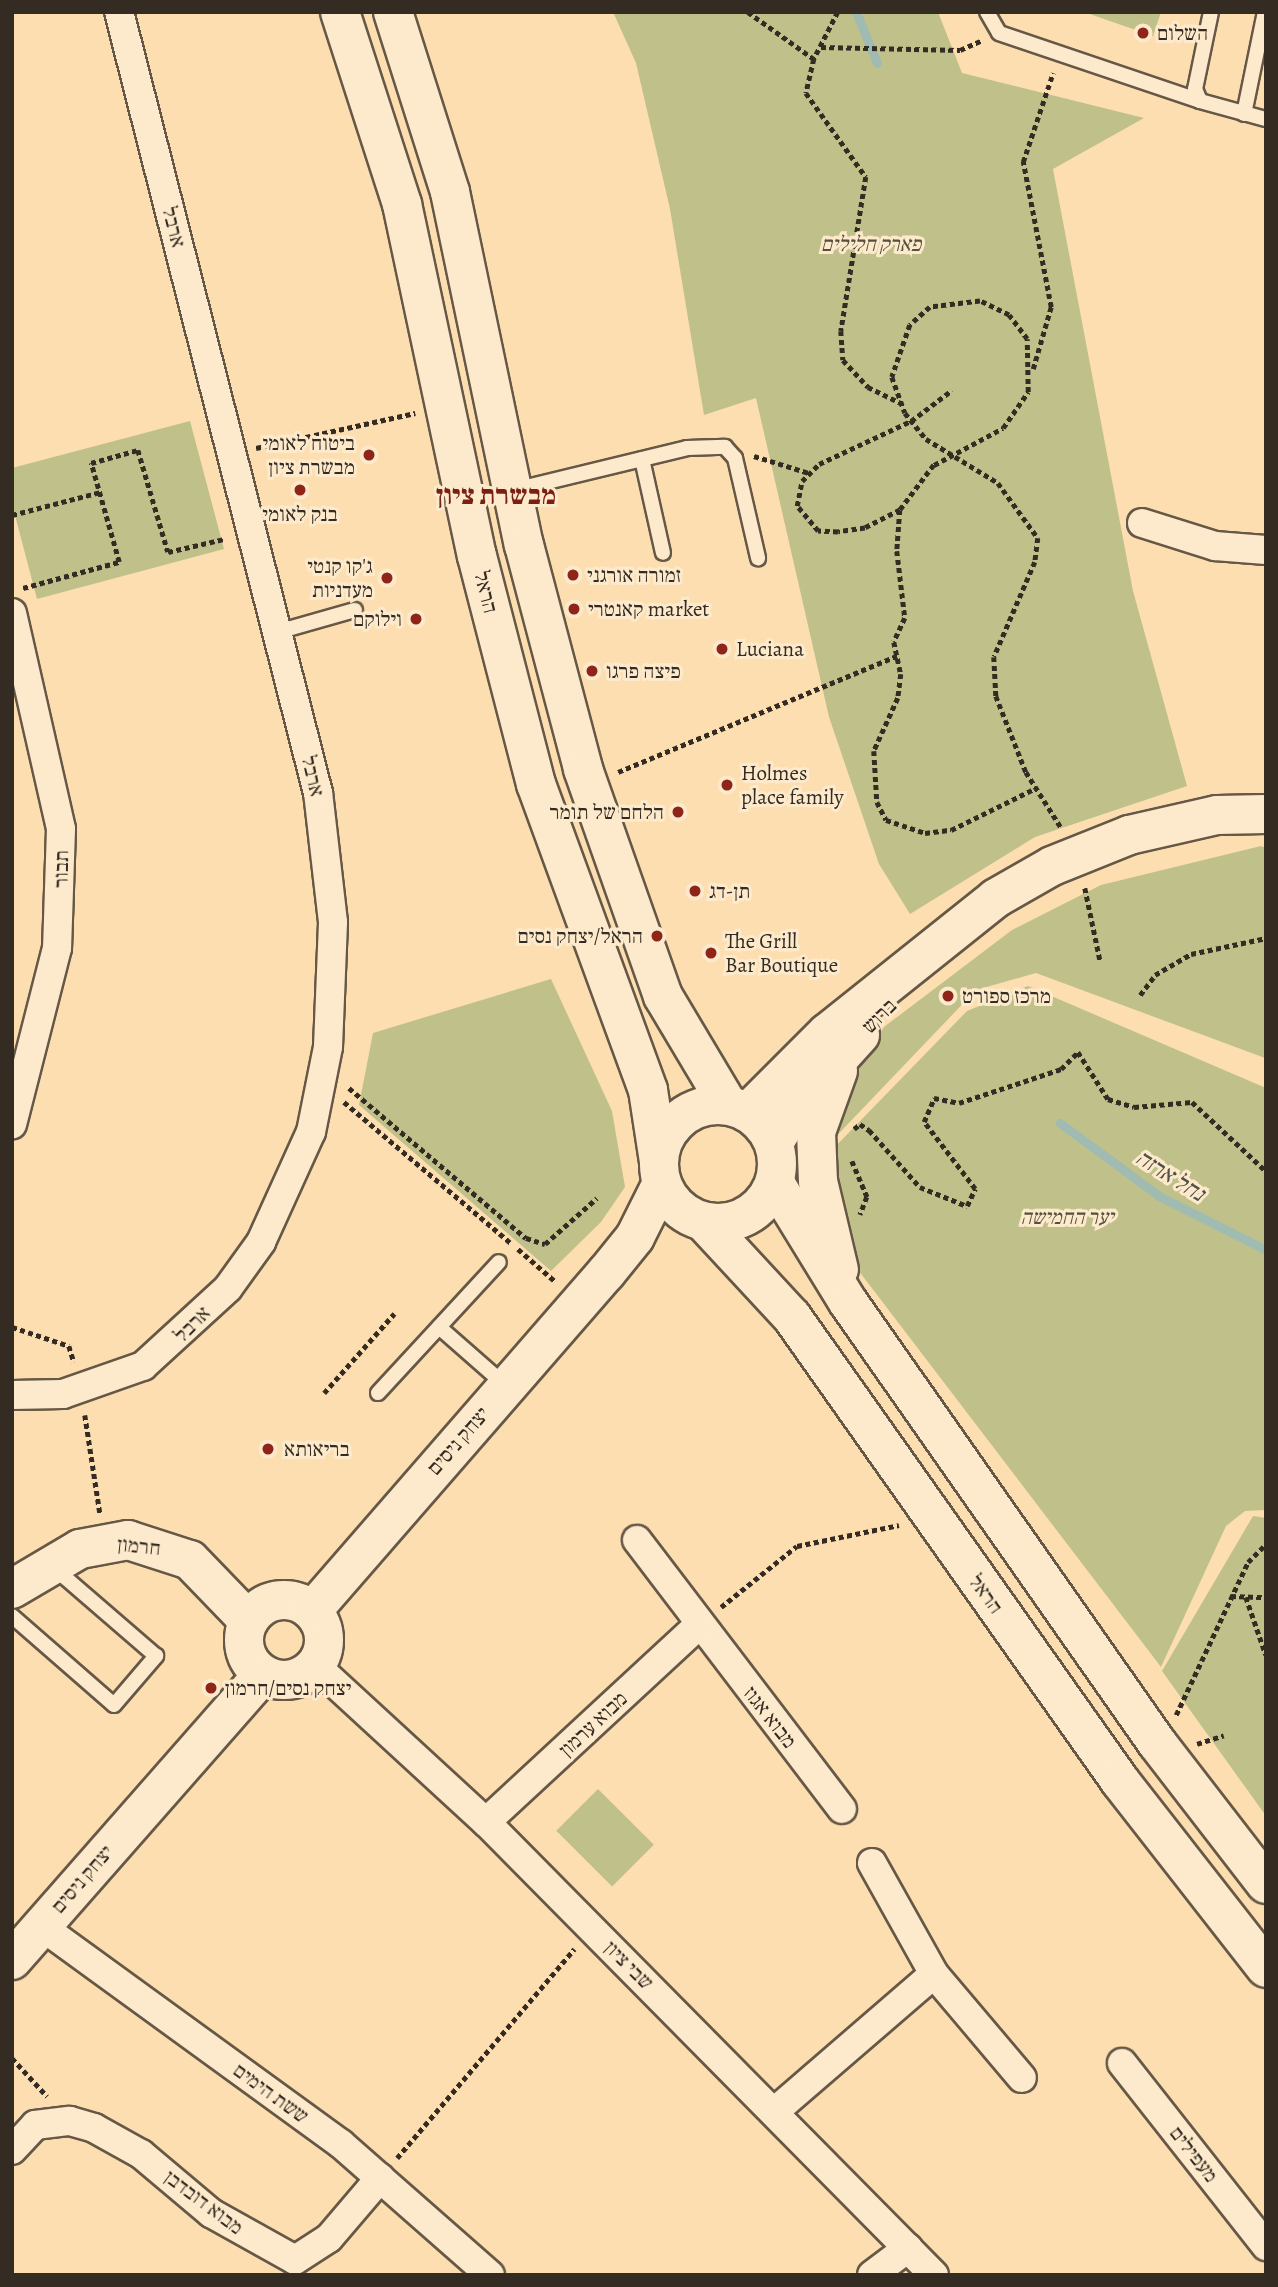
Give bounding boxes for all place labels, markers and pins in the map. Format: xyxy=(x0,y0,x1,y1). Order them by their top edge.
place label: השלום xyxy=(1157,20,1208,46)
marker: השלום xyxy=(1135,25,1151,41)
place label: ביטוח לאומי מבשרת ציון xyxy=(262,430,355,480)
marker: ביטוח לאומי מבשרת ציון xyxy=(361,447,377,463)
marker: בנק לאומי xyxy=(292,482,308,498)
place label: בנק לאומי xyxy=(262,501,338,527)
place label: ג'קו קנטי מעדניות xyxy=(307,553,373,603)
place label: זמורה אורגני xyxy=(587,562,681,588)
marker: זמורה אורגני xyxy=(565,567,581,583)
marker: ג'קו קנטי מעדניות xyxy=(379,570,395,586)
place label: קאנטרי market xyxy=(588,596,709,622)
marker: קאנטרי market xyxy=(566,601,582,617)
place label: וילוקם xyxy=(353,606,402,632)
marker: וילוקם xyxy=(408,611,424,627)
place label: Luciana xyxy=(736,636,804,662)
marker: Luciana xyxy=(714,641,730,657)
place label: פיצה פרגו xyxy=(606,658,681,684)
marker: פיצה פרגו xyxy=(584,663,600,679)
place label: Holmes place family xyxy=(741,760,844,810)
marker: Holmes place family xyxy=(719,777,735,793)
place label: הלחם של תומר xyxy=(550,799,664,825)
marker: הלחם של תומר xyxy=(670,804,686,820)
place label: תן-דג xyxy=(709,878,750,904)
marker: תן-דג xyxy=(687,883,703,899)
place label: הראל/יצחק נסים xyxy=(517,923,643,949)
marker: הראל/יצחק נסים xyxy=(649,928,665,944)
place label: The Grill Bar Boutique xyxy=(725,928,838,978)
marker: The Grill Bar Boutique xyxy=(703,945,719,961)
place label: מרכז ספורט xyxy=(962,983,1051,1009)
marker: מרכז ספורט xyxy=(940,988,956,1004)
place label: בריאותא xyxy=(284,1436,350,1462)
marker: בריאותא xyxy=(258,1439,278,1459)
place label: יצחק נסים/חרמון xyxy=(225,1675,351,1701)
marker: יצחק נסים/חרמון xyxy=(203,1680,219,1696)

